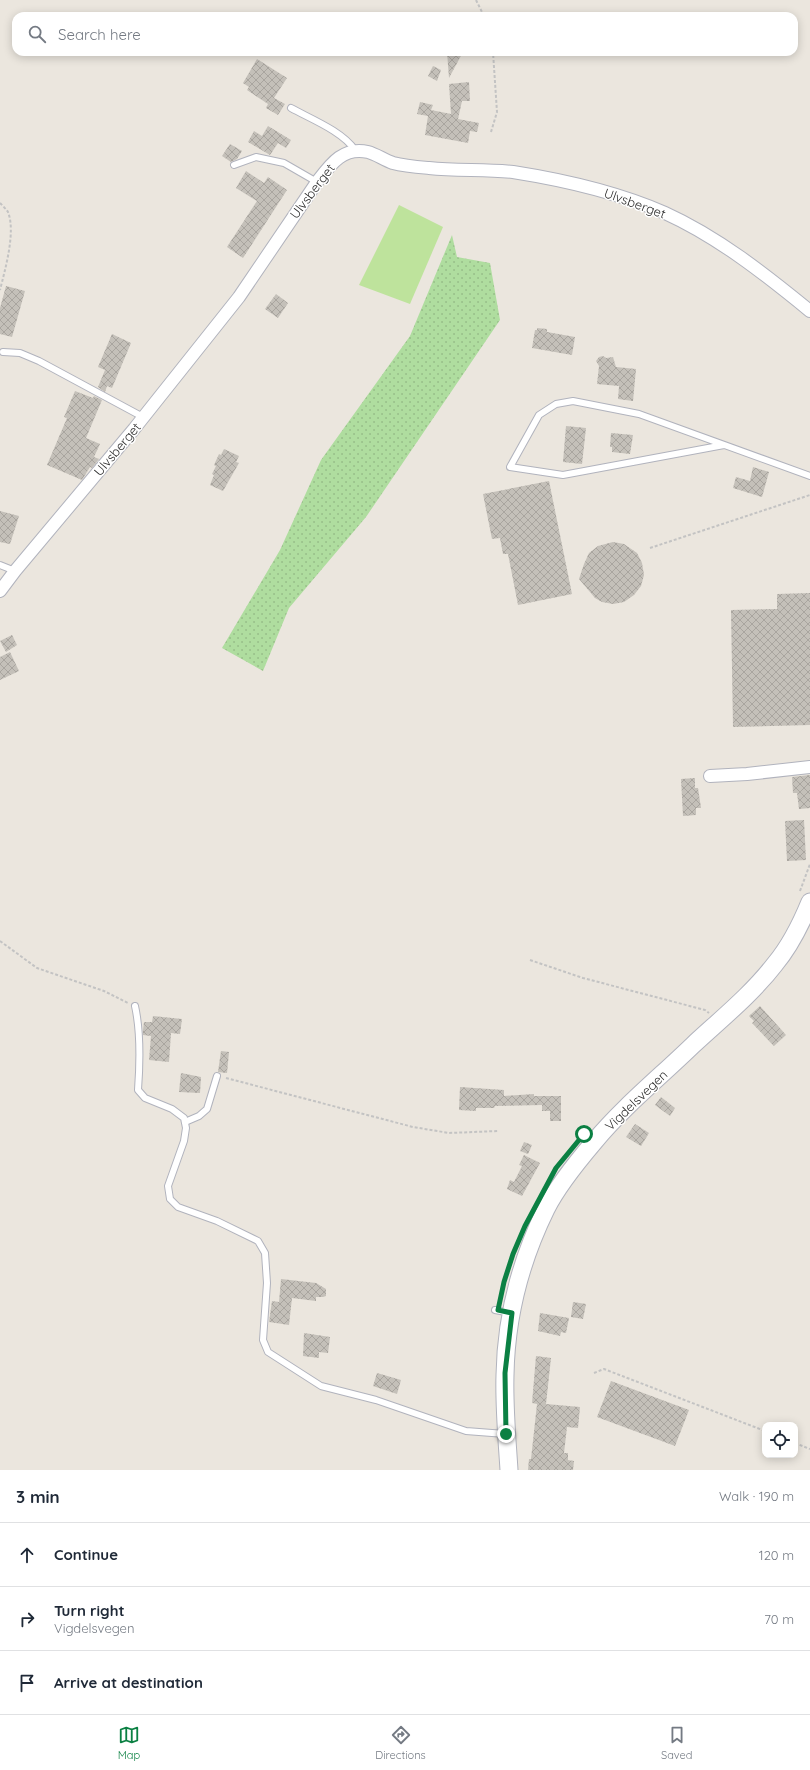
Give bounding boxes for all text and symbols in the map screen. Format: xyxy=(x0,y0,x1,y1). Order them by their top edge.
search box xyxy=(12,12,798,56)
icon: search xyxy=(26,23,48,45)
text: Search here xyxy=(58,25,141,44)
street label: Ulvsberget xyxy=(286,160,338,222)
street label: Ulvsberget xyxy=(602,184,668,222)
street label: Ulvsberget xyxy=(90,419,144,479)
street label: Vigdelsvegen xyxy=(602,1066,670,1134)
route start xyxy=(575,1125,593,1143)
map controls xyxy=(762,1422,798,1458)
button: locate xyxy=(762,1422,798,1458)
route end xyxy=(497,1425,515,1443)
text: 3 min xyxy=(16,1486,60,1507)
text: Walk · 190 m xyxy=(719,1488,794,1504)
icon: ahead xyxy=(16,1544,38,1566)
text: Continue xyxy=(54,1545,118,1564)
text: 120 m xyxy=(759,1547,794,1563)
text: Turn right xyxy=(54,1601,125,1620)
icon: right xyxy=(16,1608,38,1630)
text: 70 m xyxy=(764,1611,794,1627)
text: Vigdelsvegen xyxy=(54,1620,134,1636)
icon: arrive xyxy=(16,1672,38,1694)
text: Arrive at destination xyxy=(54,1673,203,1692)
tab: Map xyxy=(118,1724,140,1762)
tab: Directions xyxy=(375,1724,426,1762)
tab: Saved xyxy=(661,1724,692,1762)

